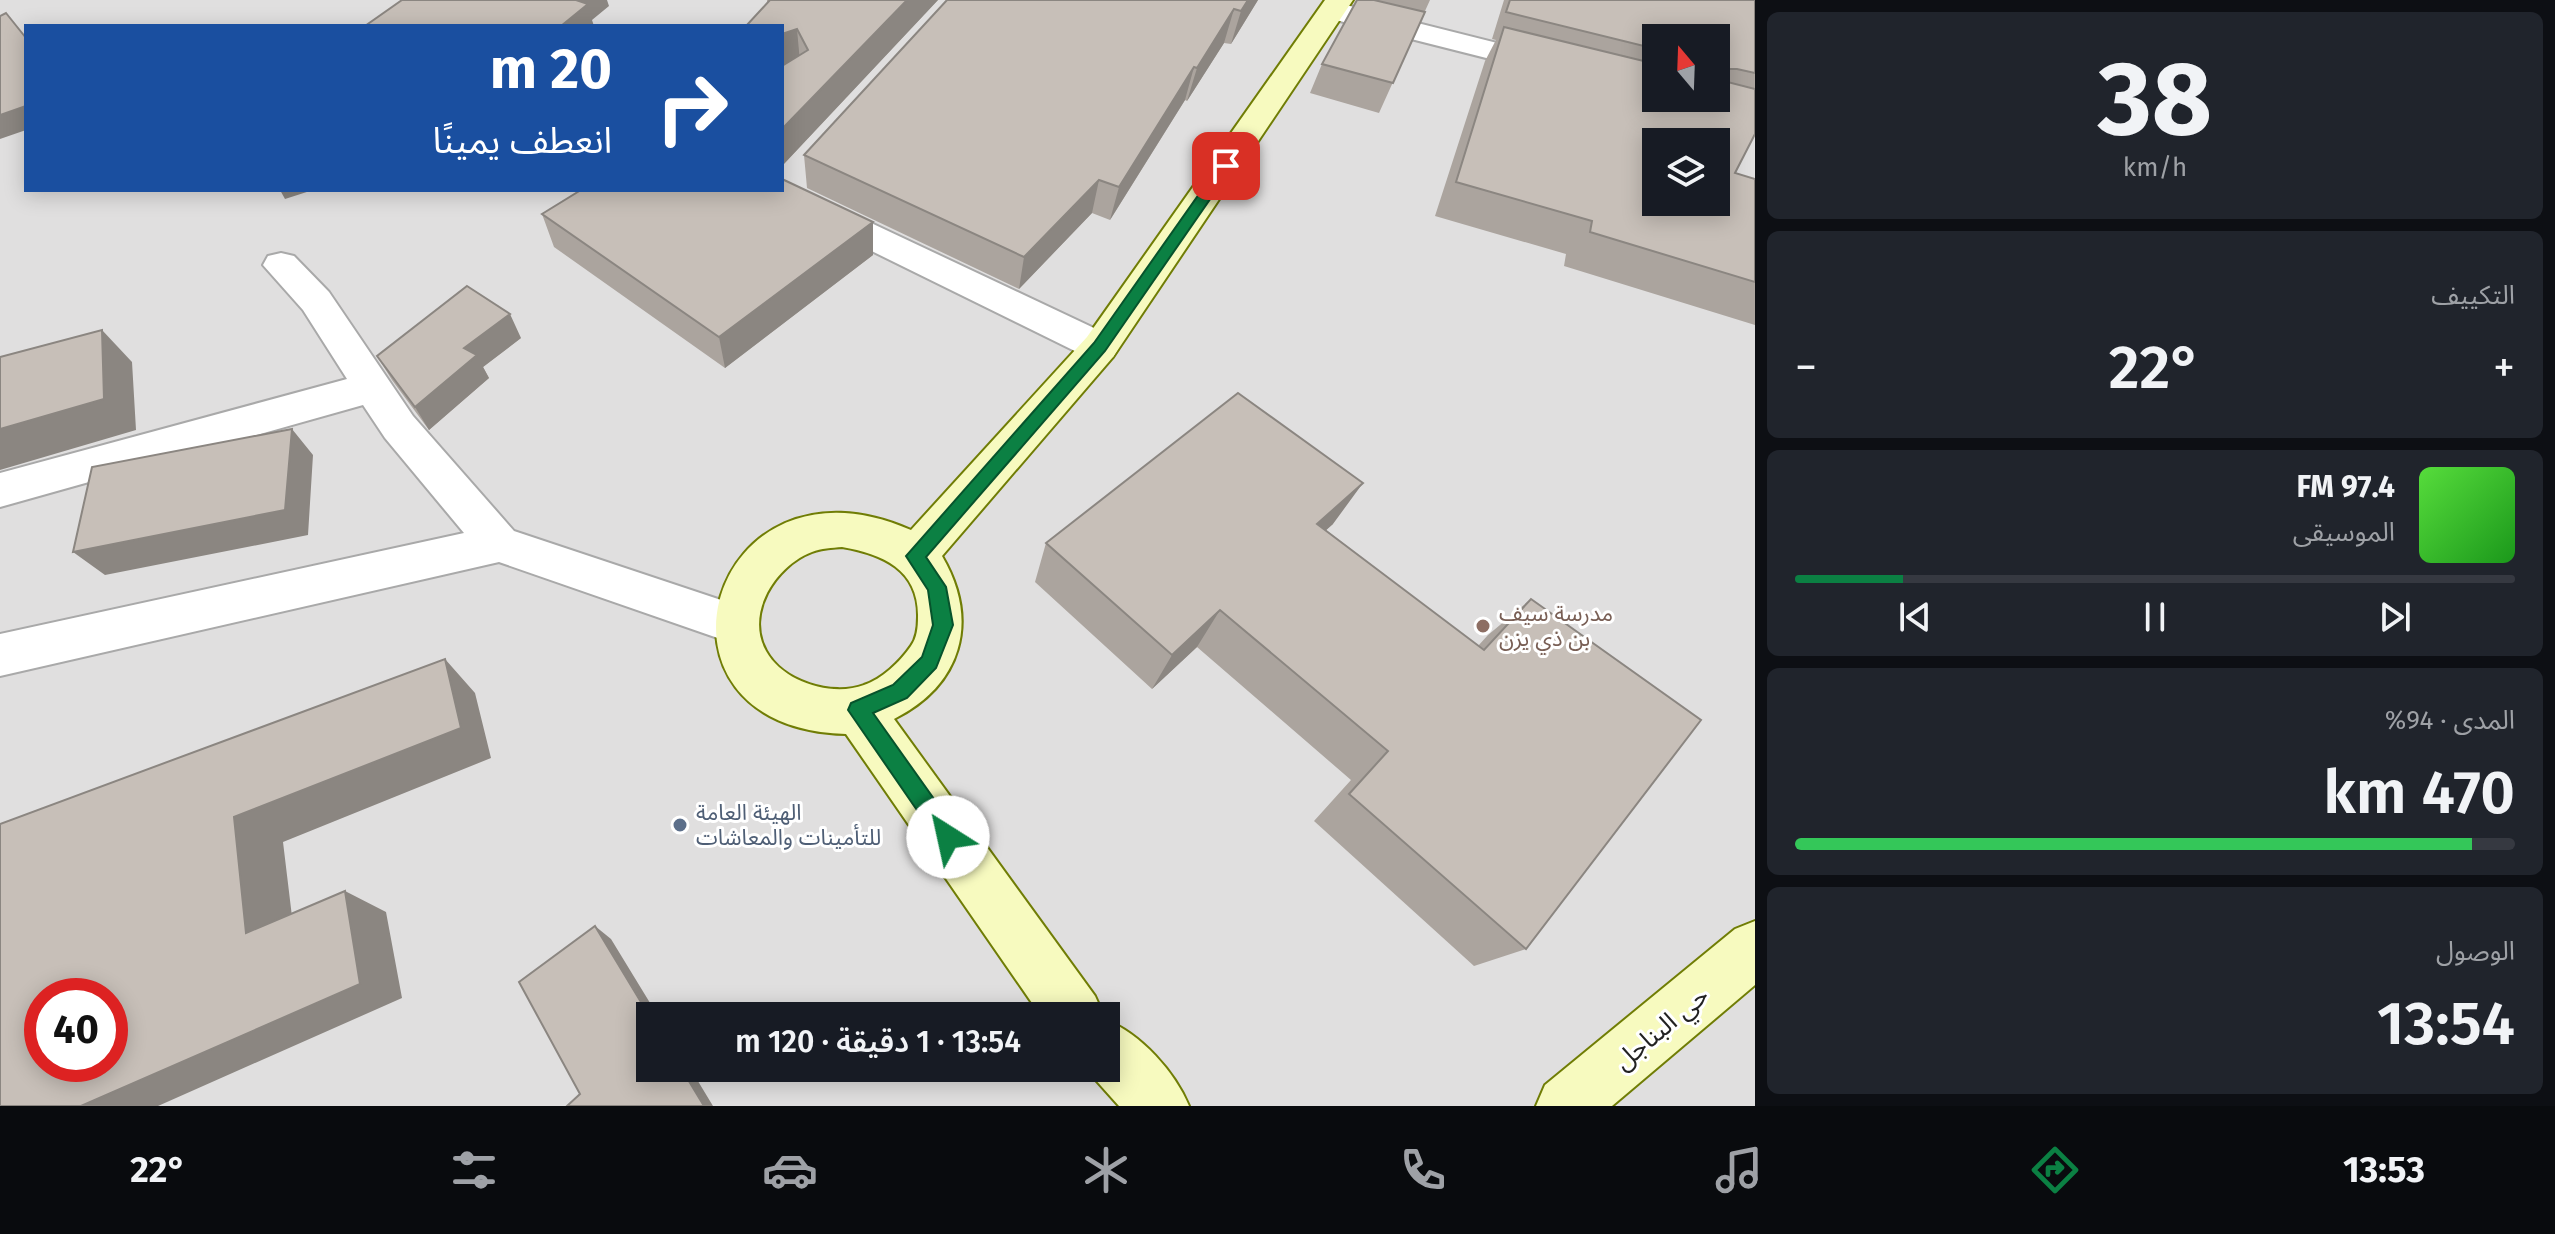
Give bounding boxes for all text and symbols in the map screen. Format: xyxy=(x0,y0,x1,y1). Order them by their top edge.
north arrow xyxy=(1642,24,1730,112)
map controls xyxy=(1642,24,1730,216)
text: 20 m xyxy=(490,36,612,103)
text: 38 xyxy=(2098,37,2212,162)
icon: right xyxy=(640,56,744,160)
text: انعطف يمينًا xyxy=(433,119,612,163)
button: layers xyxy=(1642,128,1730,216)
pin xyxy=(1192,132,1260,200)
icon: arrive xyxy=(1204,144,1248,188)
text: km/h xyxy=(2123,152,2187,183)
text: التكييف xyxy=(2431,280,2515,311)
text: 22° xyxy=(2109,332,2201,404)
text: − xyxy=(1795,341,1817,394)
text: + xyxy=(2493,341,2515,394)
text: 97.4 FM xyxy=(2296,469,2395,505)
text: الموسيقى xyxy=(2293,517,2395,548)
icon: previous xyxy=(1893,595,1937,639)
icon: pause xyxy=(2133,595,2177,639)
icon: next xyxy=(2373,595,2417,639)
place label: مدرسة سيف بن ذي يزن xyxy=(1499,600,1613,655)
marker: مدرسة سيف بن ذي يزن xyxy=(1474,617,1492,635)
text: المدى · 94% xyxy=(2385,705,2515,736)
text: 470 km xyxy=(2323,757,2515,829)
position arrow xyxy=(906,795,990,879)
place label: الهيئة العامة للتأمينات والمعاشات xyxy=(696,799,881,851)
marker: الهيئة العامة للتأمينات والمعاشات xyxy=(671,816,689,834)
text: الوصول xyxy=(2436,936,2515,967)
speed limit sign: 40 xyxy=(24,978,128,1082)
street label: حي البناجل xyxy=(1608,980,1718,1080)
text: 13:54 xyxy=(2377,988,2515,1060)
text: 13:54 · 1 دقيقة · 120 m xyxy=(735,1024,1021,1060)
icon: filters xyxy=(446,1142,502,1198)
icon: car xyxy=(762,1142,818,1198)
icon: climate xyxy=(1078,1142,1134,1198)
icon: phone xyxy=(1395,1142,1451,1198)
icon: music xyxy=(1711,1142,1767,1198)
icon: directions xyxy=(2027,1142,2083,1198)
text: 22° xyxy=(130,1148,186,1192)
text: 13:53 xyxy=(2343,1148,2425,1192)

